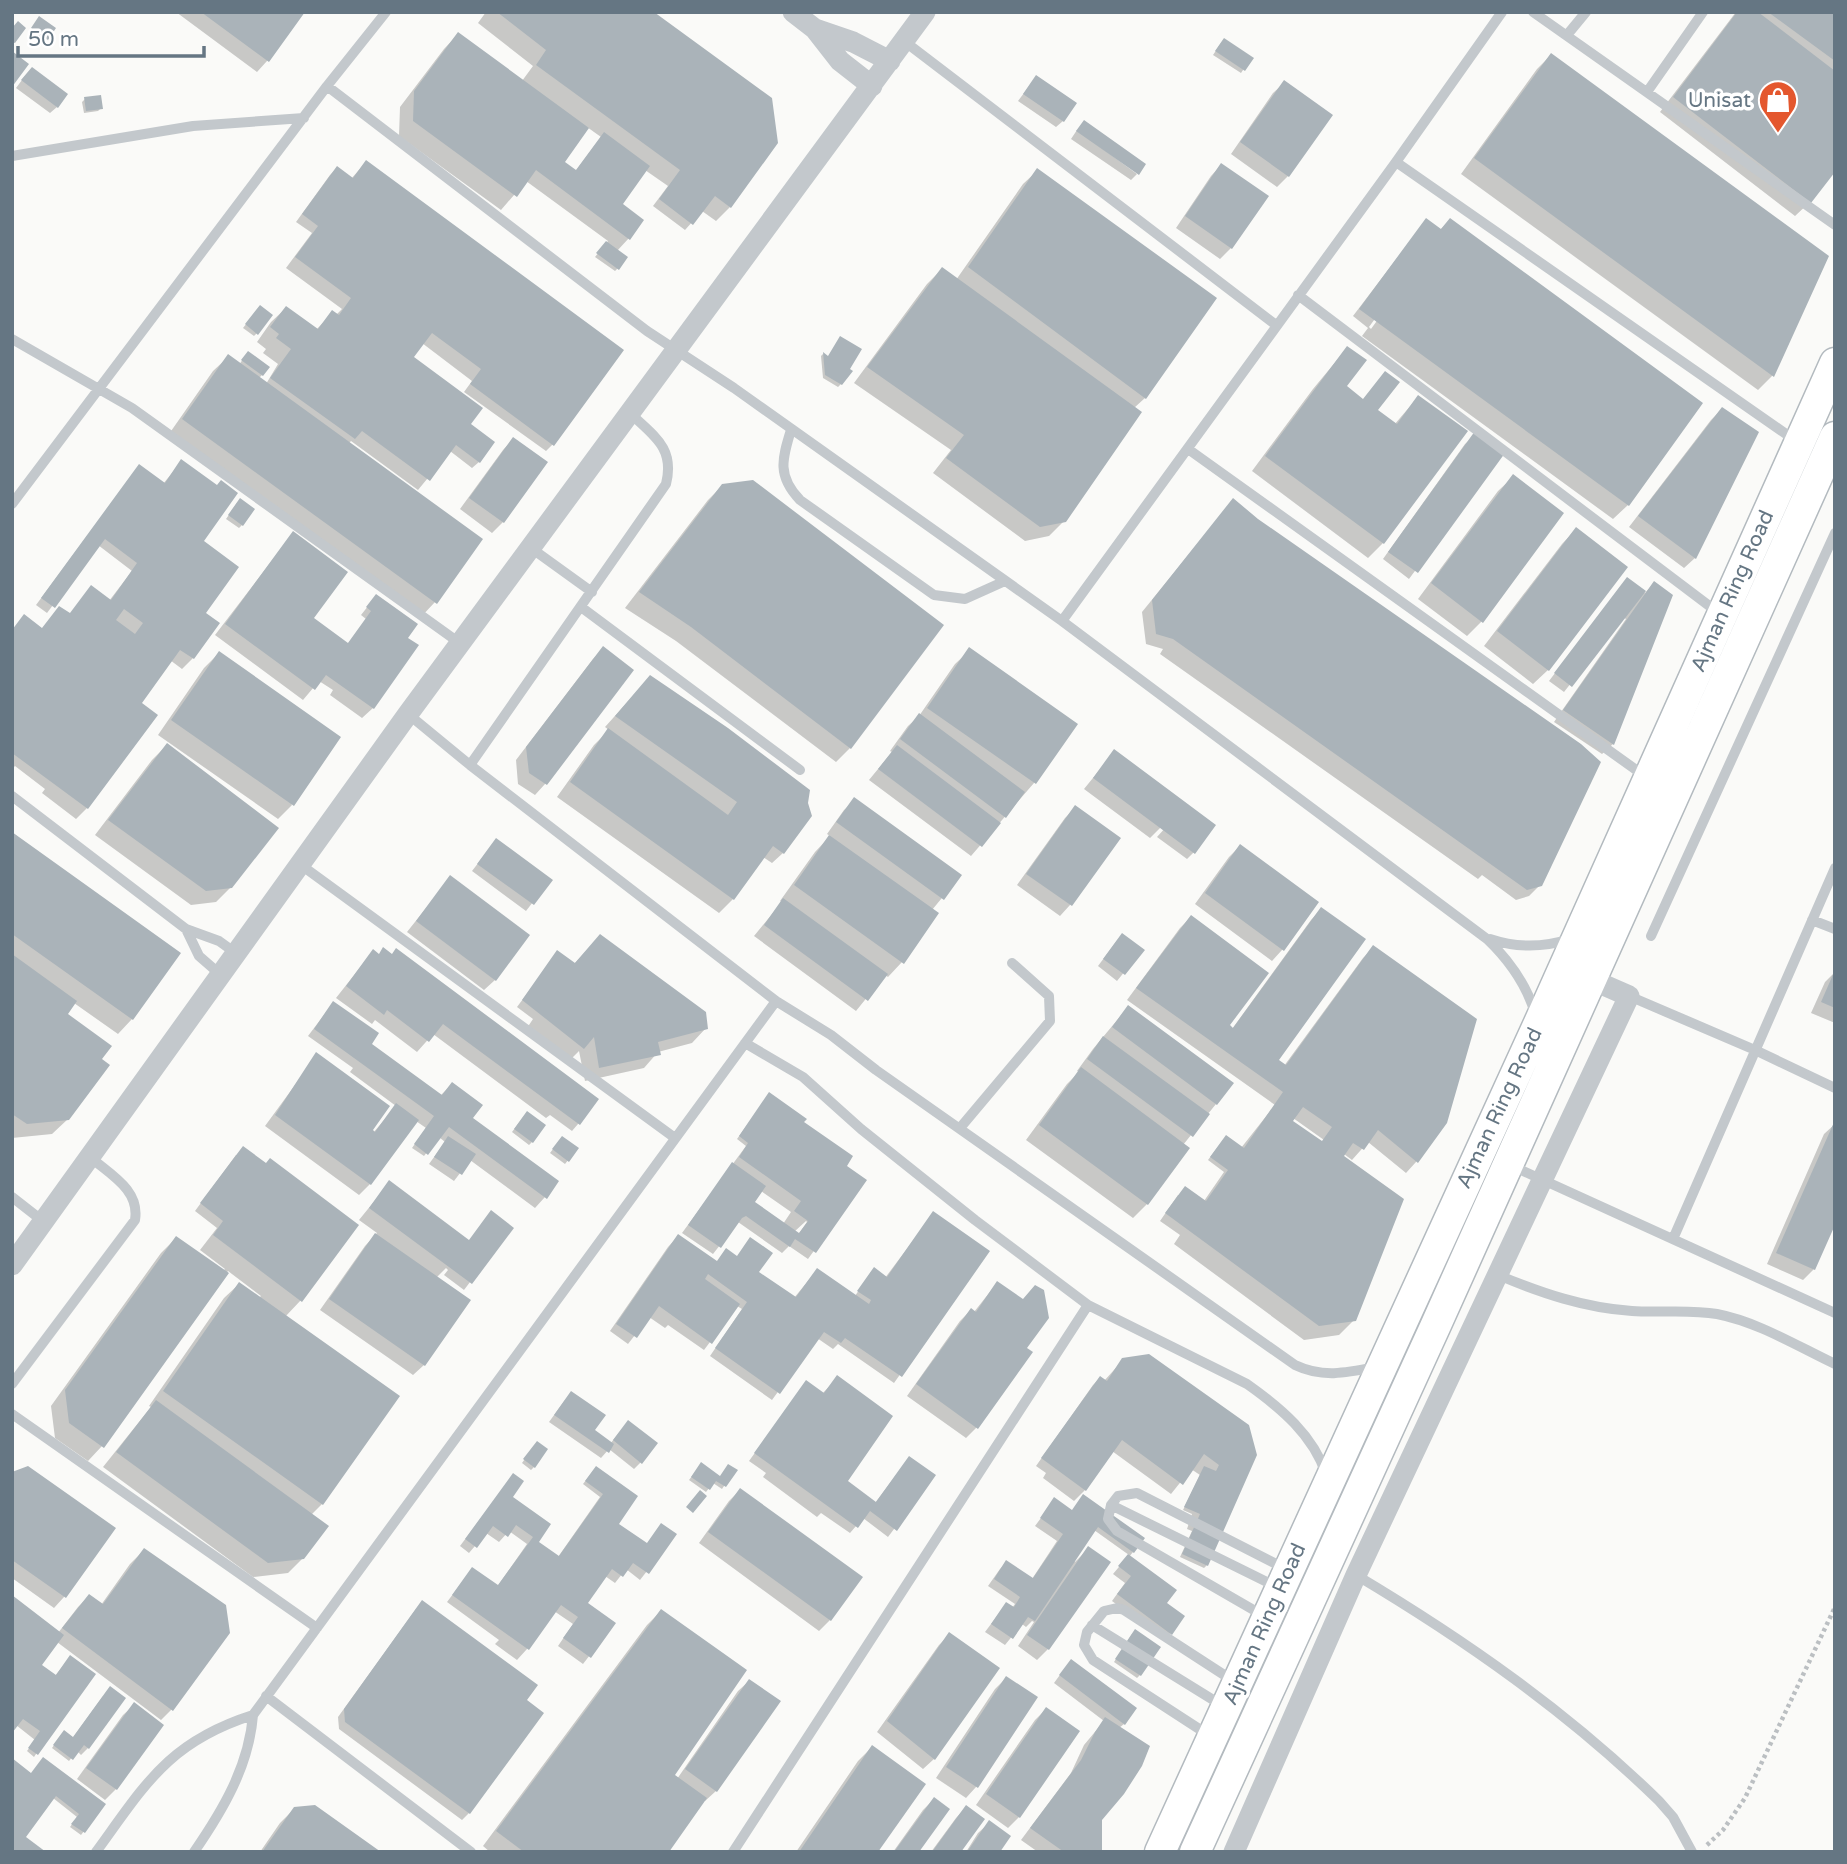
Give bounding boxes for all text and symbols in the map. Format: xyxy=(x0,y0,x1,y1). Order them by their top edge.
scale bar xyxy=(18,14,203,58)
text: 50 m xyxy=(28,27,79,52)
shop icon: Unisat xyxy=(1757,79,1799,134)
place label: Unisat xyxy=(1688,88,1751,113)
street label: Ajman Ring Road xyxy=(1686,506,1779,676)
street label: Ajman Ring Road xyxy=(1451,1024,1548,1193)
street label: Ajman Ring Road xyxy=(1218,1539,1311,1709)

